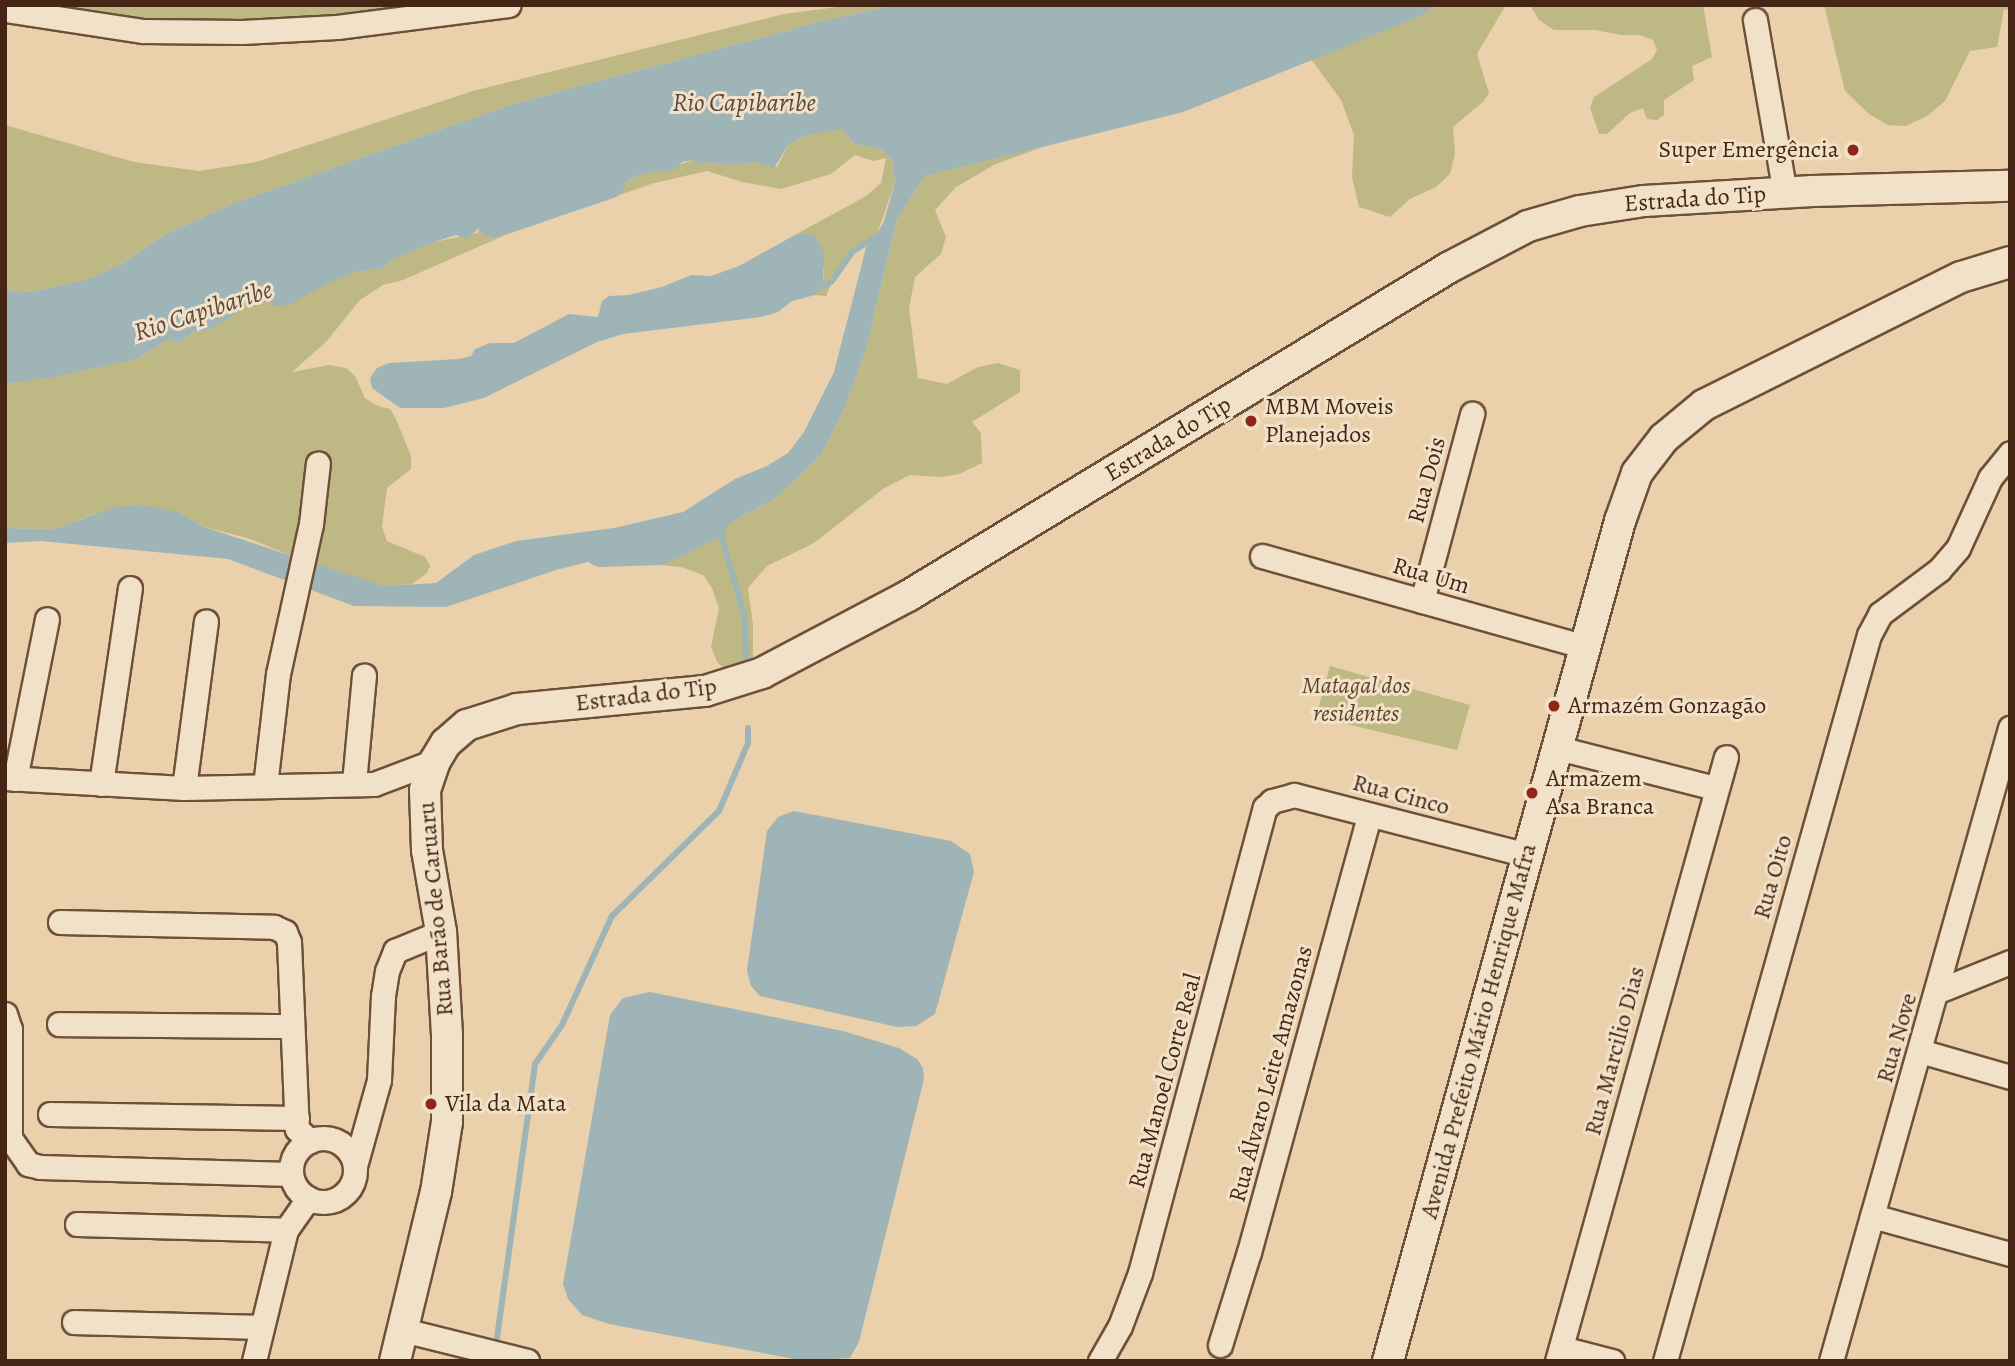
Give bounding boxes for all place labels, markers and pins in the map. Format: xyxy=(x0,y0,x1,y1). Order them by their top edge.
place label: Super Emergência xyxy=(1658,136,1839,164)
marker: Super Emergência xyxy=(1845,142,1861,158)
place label: MBM Moveis Planejados xyxy=(1265,393,1394,449)
marker: MBM Moveis Planejados xyxy=(1243,413,1259,429)
place label: Armazém Gonzagão xyxy=(1568,692,1766,720)
marker: Armazém Gonzagão xyxy=(1546,698,1562,714)
place label: Armazem Asa Branca xyxy=(1546,765,1654,821)
marker: Armazem Asa Branca xyxy=(1524,785,1540,801)
place label: Vila da Mata xyxy=(445,1090,566,1118)
marker: Vila da Mata xyxy=(423,1096,439,1112)

